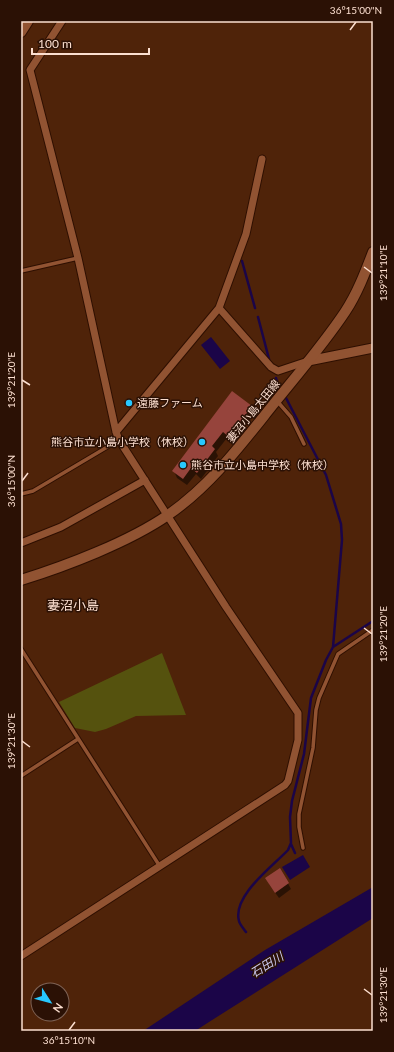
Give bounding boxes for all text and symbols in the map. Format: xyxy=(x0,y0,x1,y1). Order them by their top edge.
text: 36°15'00"N xyxy=(330,4,382,16)
scale bar xyxy=(32,30,149,56)
text: 100 m xyxy=(38,36,72,51)
text: 139°21'10"E xyxy=(377,245,389,301)
text: 139°21'20"E xyxy=(5,352,17,408)
street label: 妻沼小島太田線 xyxy=(223,377,282,445)
place label: 遠藤ファーム xyxy=(137,396,203,409)
marker: 遠藤ファーム xyxy=(124,398,134,408)
place label: 熊谷市立小島小学校（休校） xyxy=(51,435,194,448)
marker: 熊谷市立小島小学校（休校） xyxy=(197,437,207,447)
text: 36°15'00"N xyxy=(5,455,17,507)
place label: 熊谷市立小島中学校（休校） xyxy=(191,458,334,471)
marker: 熊谷市立小島中学校（休校） xyxy=(178,460,188,470)
district label: 妻沼小島 xyxy=(47,597,99,613)
text: 139°21'20"E xyxy=(377,606,389,662)
text: 139°21'30"E xyxy=(5,713,17,769)
water label: 石田川 xyxy=(247,948,288,980)
text: 139°21'30"E xyxy=(377,967,389,1023)
north arrow xyxy=(30,982,70,1022)
text: N xyxy=(51,1001,66,1015)
text: 36°15'10"N xyxy=(43,1034,95,1046)

